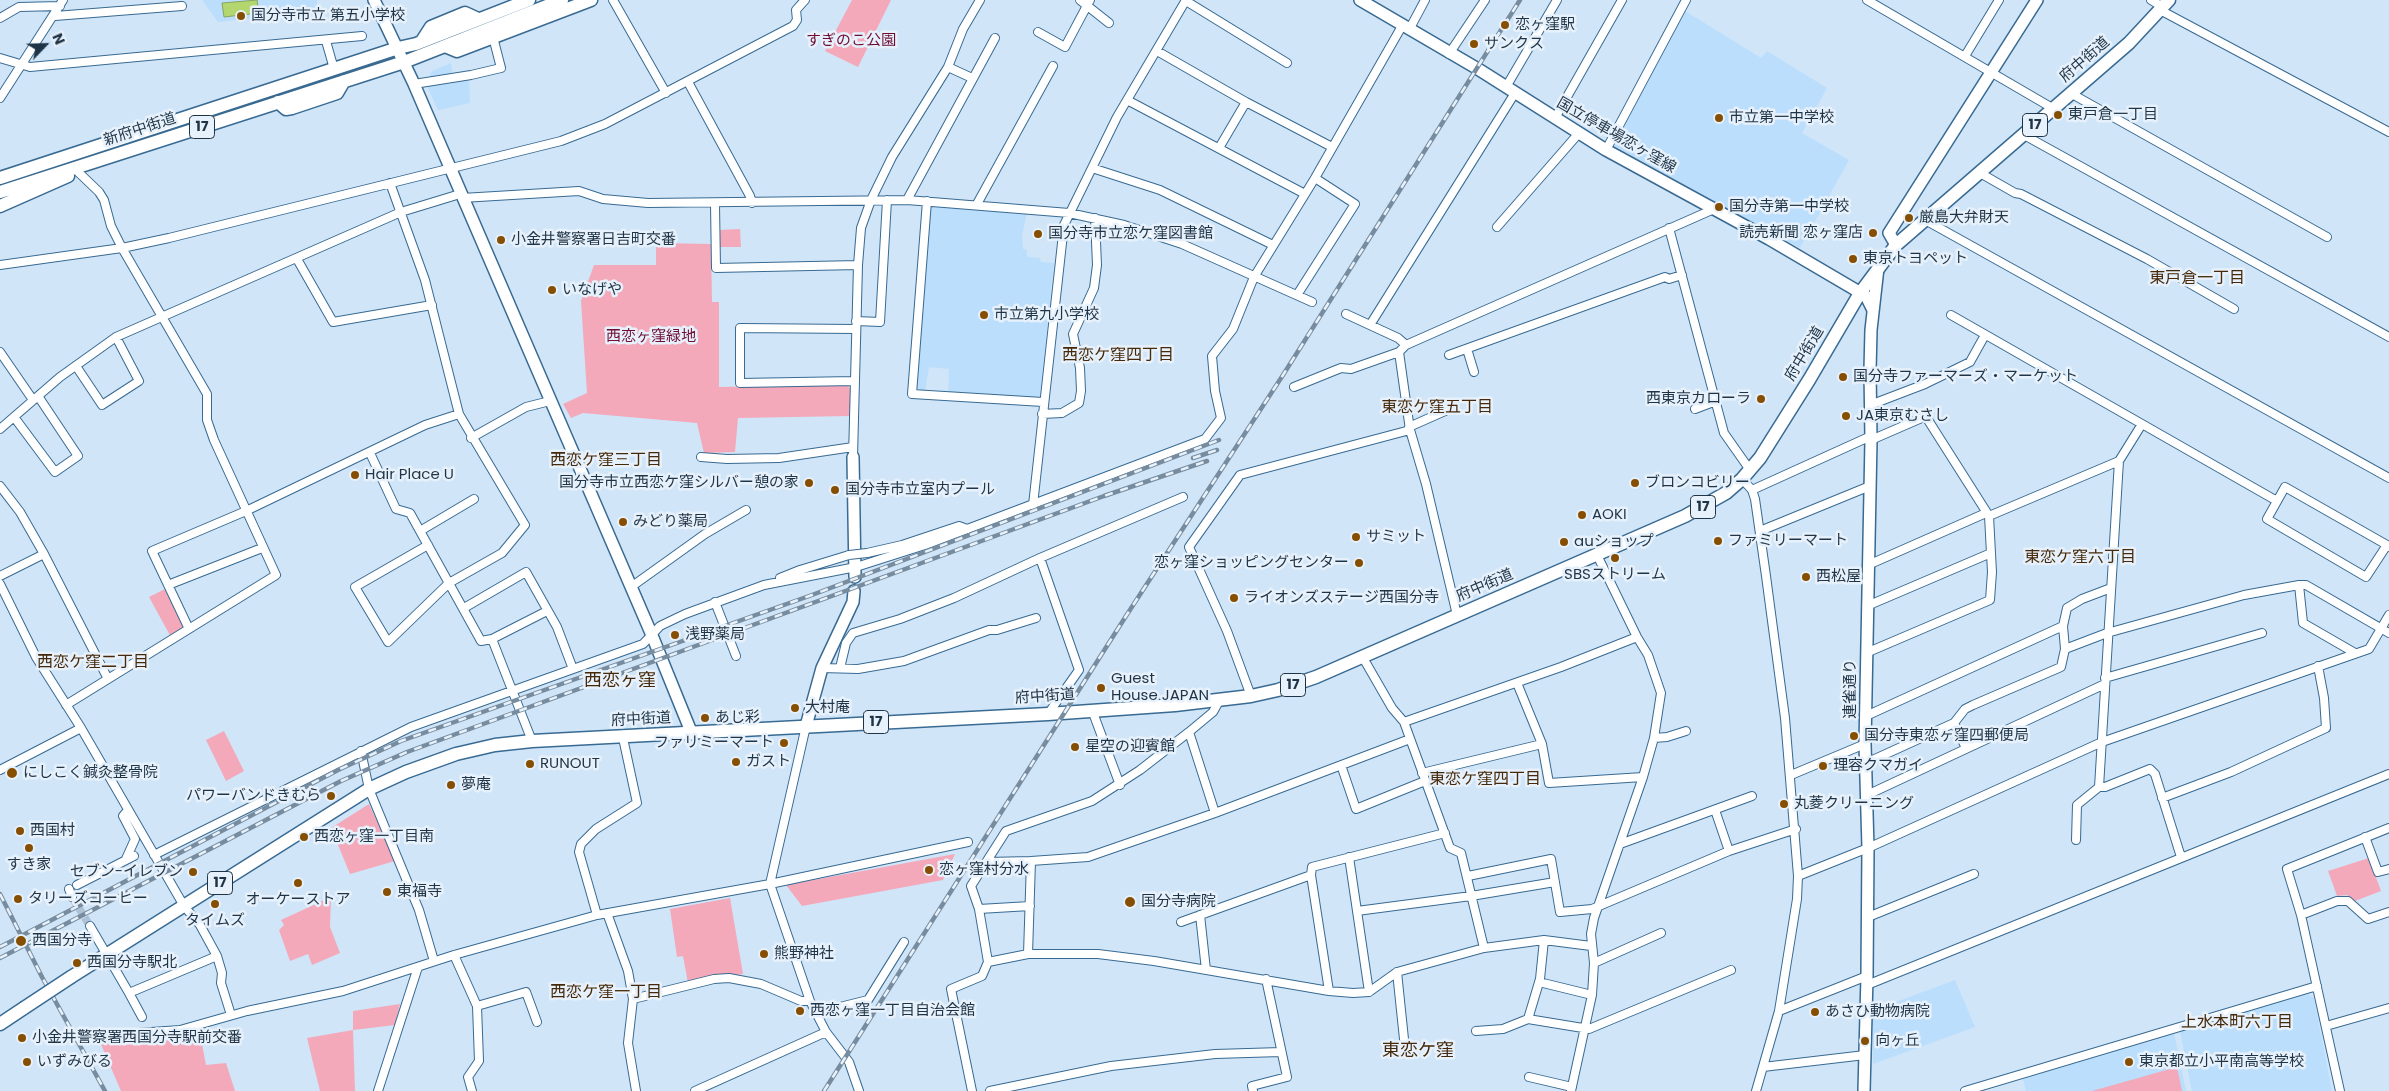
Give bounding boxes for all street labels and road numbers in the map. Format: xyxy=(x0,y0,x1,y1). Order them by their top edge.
street label: 府中街道 xyxy=(2056,34,2114,86)
street label: 国立停車場恋ヶ窪線 xyxy=(1553,94,1679,178)
street label: 新府中街道 xyxy=(102,110,178,150)
road number: 17 xyxy=(2022,114,2048,136)
road number: 17 xyxy=(190,115,214,138)
street label: 府中街道 xyxy=(1782,324,1828,384)
road number: 17 xyxy=(1690,496,1716,518)
street label: 府中街道 xyxy=(1454,566,1516,606)
street label: 連雀通り xyxy=(1842,659,1860,719)
road number: 17 xyxy=(1280,674,1306,696)
street label: 府中街道 xyxy=(1014,686,1076,708)
street label: 府中街道 xyxy=(611,709,671,731)
road number: 17 xyxy=(864,710,888,734)
road number: 17 xyxy=(208,871,232,894)

